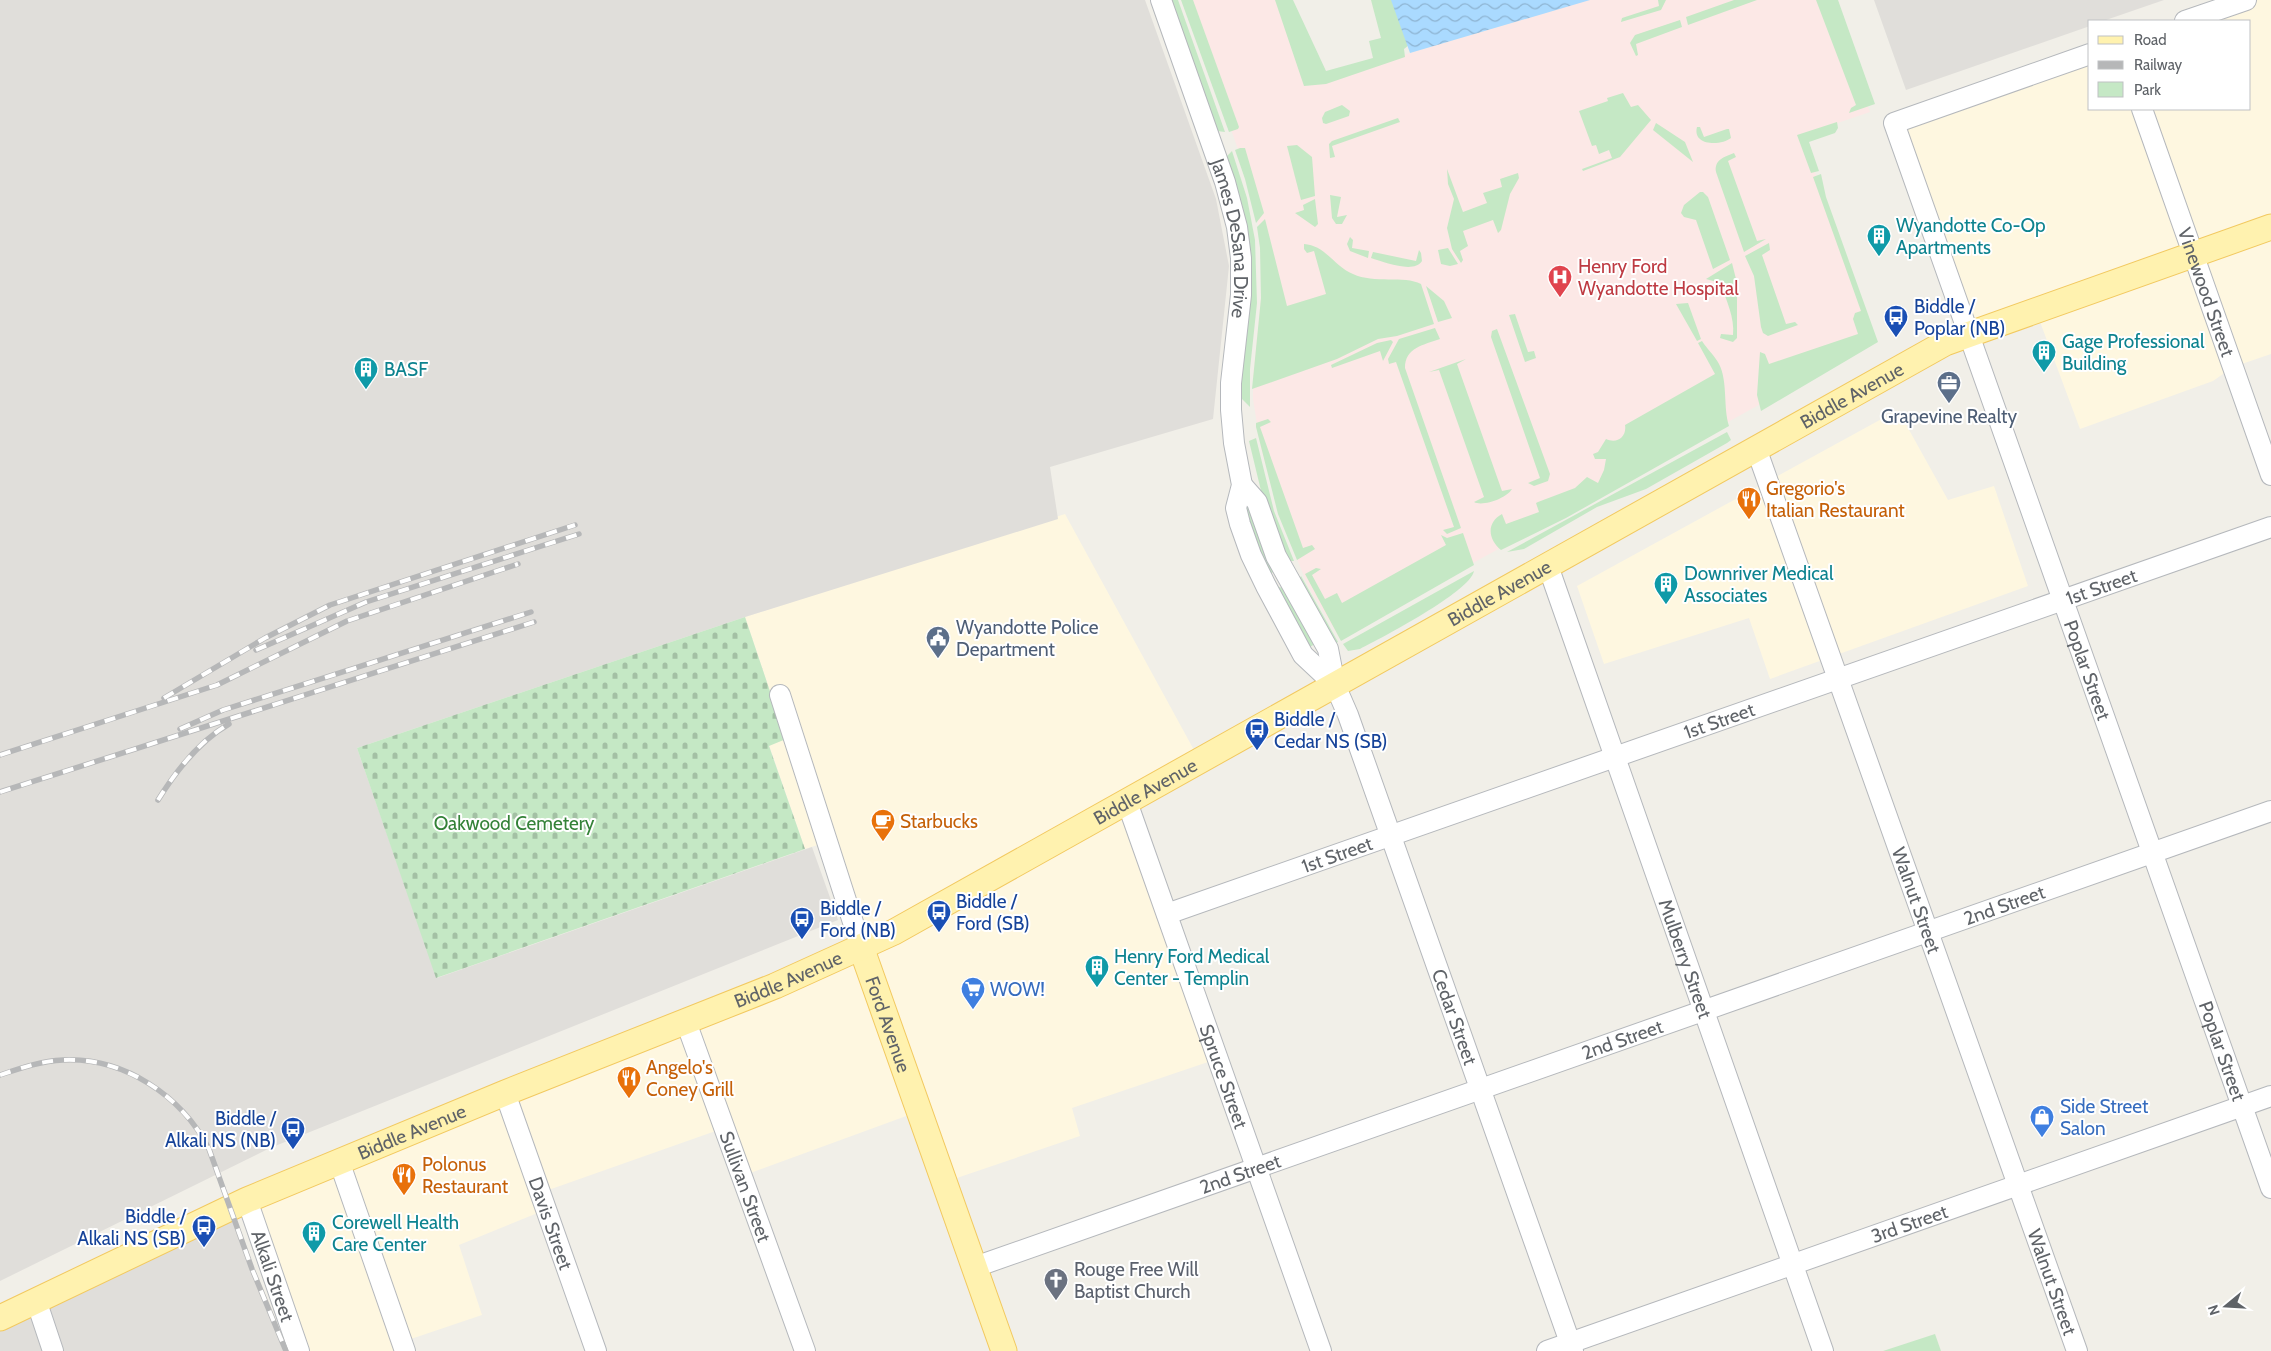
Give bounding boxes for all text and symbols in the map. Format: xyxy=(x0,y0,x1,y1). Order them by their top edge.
legend xyxy=(2088,20,2251,110)
text: Road xyxy=(2134,31,2167,49)
text: Railway xyxy=(2134,56,2183,74)
text: Park xyxy=(2134,81,2161,99)
street label: James DeSana Drive xyxy=(1205,155,1252,320)
place label: Wyandotte Co-Op Apartments xyxy=(1896,214,2046,259)
building icon: Wyandotte Co-Op Apartments xyxy=(1866,223,1892,257)
street label: Vinewood Street xyxy=(2173,225,2240,360)
place label: Henry Ford Wyandotte Hospital xyxy=(1578,255,1739,300)
hospital icon: Henry Ford Wyandotte Hospital xyxy=(1547,264,1573,298)
place label: Biddle / Poplar (NB) xyxy=(1914,295,2005,340)
bus stop icon: Biddle / Poplar (NB) xyxy=(1883,304,1909,338)
place label: Gage Professional Building xyxy=(2062,330,2205,375)
building icon: Gage Professional Building xyxy=(2031,339,2057,373)
building icon: BASF xyxy=(353,356,379,390)
street label: Biddle Avenue xyxy=(1796,357,1908,434)
place label: BASF xyxy=(384,358,428,381)
office icon: Grapevine Realty xyxy=(1936,370,1962,404)
place label: Grapevine Realty xyxy=(1881,405,2018,428)
place label: Gregorio's Italian Restaurant xyxy=(1766,477,1905,522)
restaurant icon: Gregorio's Italian Restaurant xyxy=(1736,486,1762,520)
street label: Biddle Avenue xyxy=(1444,555,1556,631)
place label: Downriver Medical Associates xyxy=(1684,562,1834,607)
street label: 1st Street xyxy=(2063,564,2141,610)
building icon: Downriver Medical Associates xyxy=(1653,571,1679,605)
place label: Wyandotte Police Department xyxy=(956,616,1099,661)
street label: Poplar Street xyxy=(2059,617,2116,724)
public building icon: Wyandotte Police Department xyxy=(925,625,951,659)
street label: 1st Street xyxy=(1681,698,1758,744)
place label: Biddle / Cedar NS (SB) xyxy=(1274,708,1388,753)
bus stop icon: Biddle / Cedar NS (SB) xyxy=(1244,717,1270,751)
street label: Biddle Avenue xyxy=(1090,753,1201,830)
cafe icon: Starbucks xyxy=(870,808,896,842)
place label: Starbucks xyxy=(900,810,978,833)
park label: Oakwood Cemetery xyxy=(434,812,595,835)
street label: 1st Street xyxy=(1298,832,1376,878)
street label: Walnut Street xyxy=(1887,844,1946,957)
street label: 2nd Street xyxy=(1961,880,2048,930)
place label: Biddle / Ford (SB) xyxy=(956,890,1030,935)
street label: Mulberry Street xyxy=(1654,896,1717,1022)
place label: Biddle / Ford (NB) xyxy=(820,897,896,942)
bus stop icon: Biddle / Ford (SB) xyxy=(926,899,952,933)
bus stop icon: Biddle / Ford (NB) xyxy=(789,906,815,940)
place label: Henry Ford Medical Center - Templin xyxy=(1114,945,1270,990)
street label: Biddle Avenue xyxy=(731,946,846,1013)
building icon: Henry Ford Medical Center - Templin xyxy=(1084,954,1110,988)
street label: Cedar Street xyxy=(1427,966,1482,1069)
street label: Ford Avenue xyxy=(860,973,916,1076)
supermarket icon: WOW! xyxy=(960,976,986,1010)
place label: WOW! xyxy=(990,978,1045,1001)
street label: Poplar Street xyxy=(2194,998,2250,1105)
street label: 2nd Street xyxy=(1579,1015,1666,1065)
street label: Spruce Street xyxy=(1194,1021,1253,1132)
place label: Angelo's Coney Grill xyxy=(646,1056,734,1101)
restaurant icon: Angelo's Coney Grill xyxy=(616,1065,642,1099)
place label: Side Street Salon xyxy=(2060,1095,2149,1140)
street label: Biddle Avenue xyxy=(354,1099,470,1165)
shop icon: Side Street Salon xyxy=(2029,1104,2055,1138)
place label: Biddle / Alkali NS (NB) xyxy=(165,1107,277,1152)
bus stop icon: Biddle / Alkali NS (NB) xyxy=(280,1116,306,1150)
street label: Sullivan Street xyxy=(714,1128,776,1246)
street label: 2nd Street xyxy=(1197,1149,1284,1199)
place label: Polonus Restaurant xyxy=(422,1153,509,1198)
restaurant icon: Polonus Restaurant xyxy=(391,1162,417,1196)
street label: Davis Street xyxy=(523,1174,578,1273)
street label: 3rd Street xyxy=(1868,1200,1951,1248)
place label: Biddle / Alkali NS (SB) xyxy=(77,1205,187,1250)
place label: Corewell Health Care Center xyxy=(332,1211,459,1256)
bus stop icon: Biddle / Alkali NS (SB) xyxy=(191,1214,217,1248)
building icon: Corewell Health Care Center xyxy=(301,1220,327,1254)
street label: Walnut Street xyxy=(2023,1226,2082,1339)
street label: Alkali Street xyxy=(246,1227,299,1325)
place label: Rouge Free Will Baptist Church xyxy=(1074,1258,1199,1303)
church icon: Rouge Free Will Baptist Church xyxy=(1043,1267,1069,1301)
north arrow xyxy=(2201,1281,2251,1331)
text: N xyxy=(2204,1303,2224,1318)

